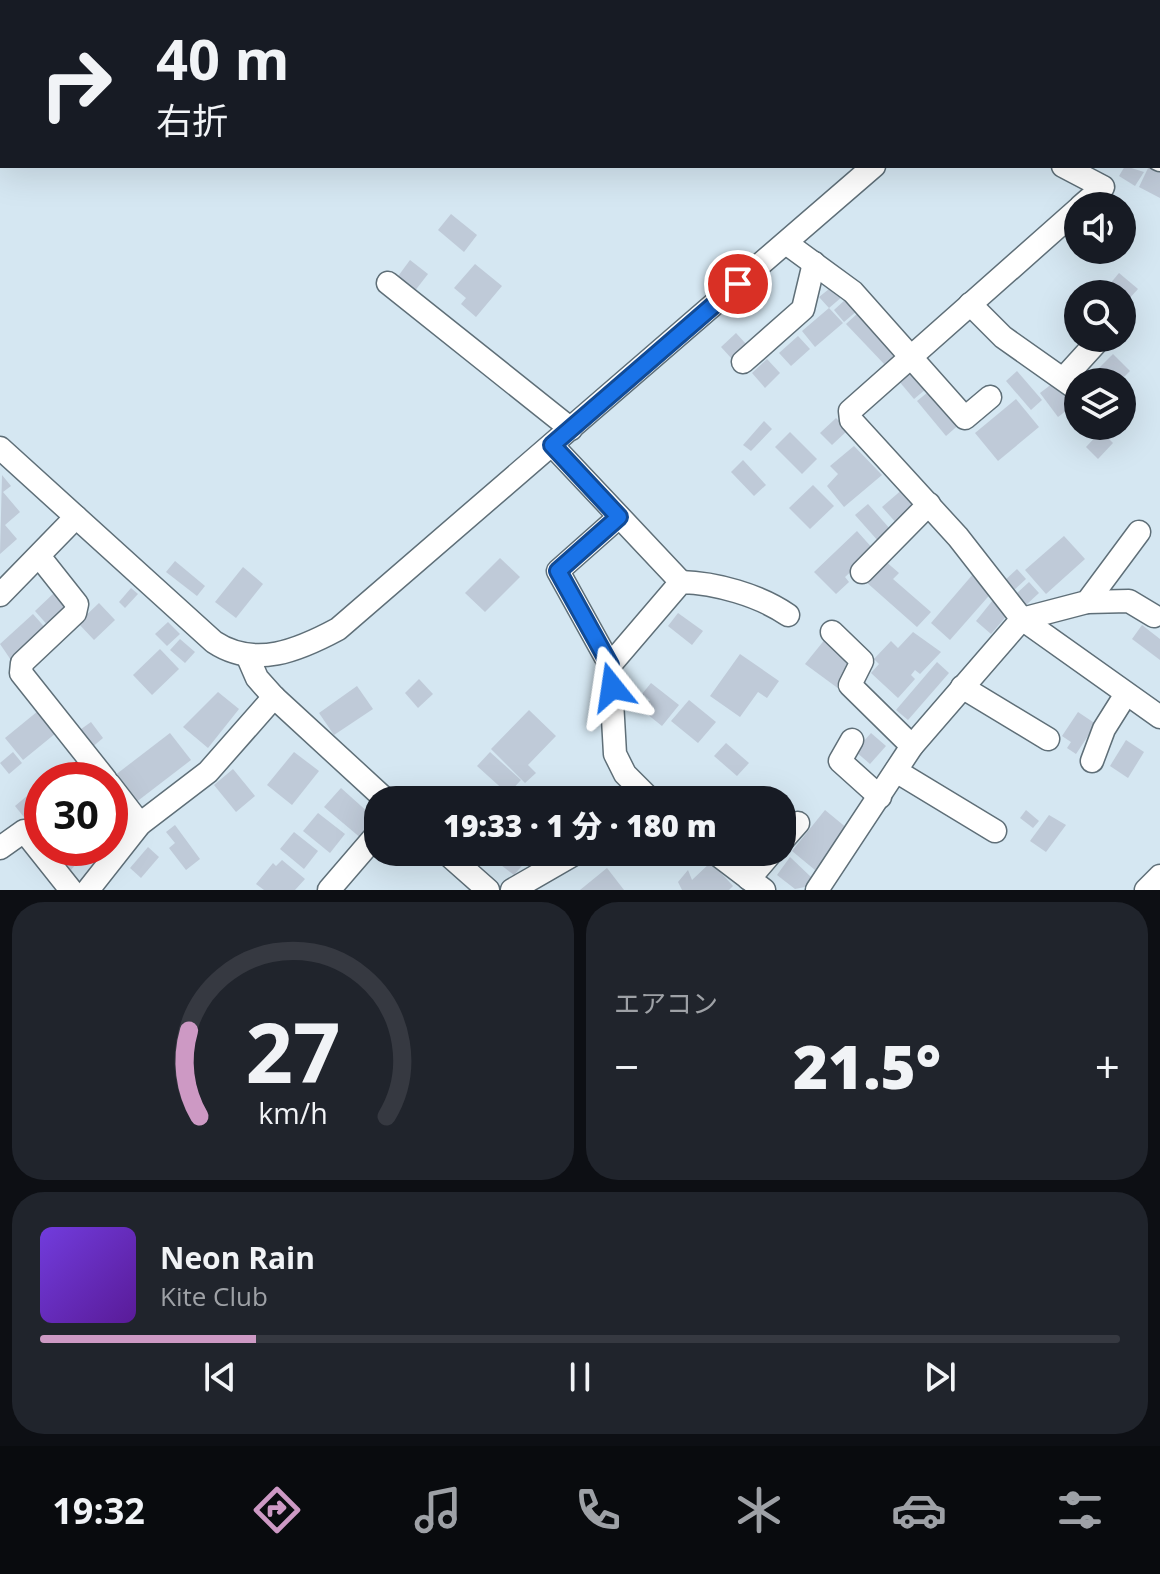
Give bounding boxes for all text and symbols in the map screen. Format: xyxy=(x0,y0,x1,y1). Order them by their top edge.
text: 40 m xyxy=(156,20,290,96)
icon: right xyxy=(24,32,128,136)
text: 右折 xyxy=(156,96,228,145)
map controls xyxy=(1064,192,1136,440)
button: sound xyxy=(1064,192,1136,264)
pin xyxy=(704,250,772,318)
icon: arrive xyxy=(716,262,760,306)
button: search xyxy=(1064,280,1136,352)
button: layers xyxy=(1064,368,1136,440)
position arrow xyxy=(570,645,654,729)
speed limit sign: 30 xyxy=(24,762,128,866)
text: 19:33 · 1 分 · 180 m xyxy=(443,805,717,846)
text: エアコン xyxy=(614,985,718,1021)
text: 27 xyxy=(245,994,341,1107)
text: 21.5° xyxy=(793,1025,941,1107)
text: − xyxy=(614,1036,639,1096)
text: + xyxy=(1095,1036,1120,1096)
text: km/h xyxy=(258,1093,328,1132)
text: Neon Rain xyxy=(160,1237,315,1278)
text: Kite Club xyxy=(160,1278,268,1314)
icon: previous xyxy=(198,1355,242,1399)
icon: pause xyxy=(558,1355,602,1399)
icon: next xyxy=(918,1355,962,1399)
icon: directions xyxy=(249,1482,305,1538)
icon: music xyxy=(410,1482,466,1538)
icon: phone xyxy=(570,1482,626,1538)
icon: climate xyxy=(731,1482,787,1538)
icon: car xyxy=(891,1482,947,1538)
icon: filters xyxy=(1052,1482,1108,1538)
text: 19:32 xyxy=(52,1486,145,1535)

